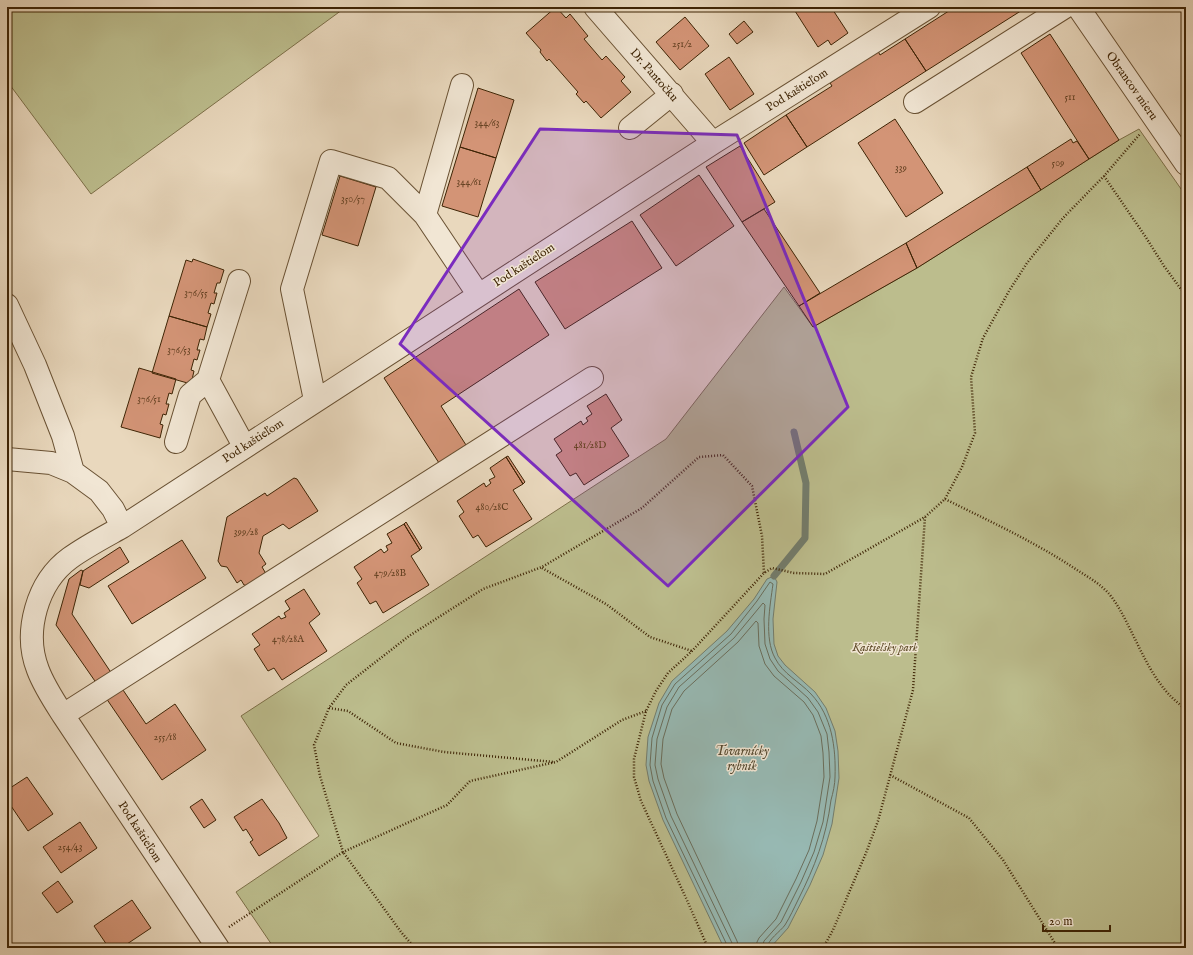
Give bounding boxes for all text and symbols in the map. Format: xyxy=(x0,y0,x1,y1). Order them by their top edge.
house number: 251/2 xyxy=(672,38,692,51)
street label: Dr. Pantočku xyxy=(627,45,681,105)
street label: Obrancov mieru xyxy=(1103,49,1161,123)
street label: Pod kaštieľom xyxy=(763,65,831,115)
house number: 511 xyxy=(1064,91,1076,104)
house number: 344/63 xyxy=(475,117,500,130)
house number: 509 xyxy=(1052,157,1064,170)
house number: 339 xyxy=(895,162,907,175)
house number: 344/61 xyxy=(457,176,482,189)
house number: 350/57 xyxy=(341,193,365,206)
street label: Pod kaštieľom xyxy=(491,240,557,290)
house number: 376/55 xyxy=(184,287,208,300)
house number: 376/53 xyxy=(167,344,191,357)
house number: 376/51 xyxy=(137,393,161,406)
street label: Pod kaštieľom xyxy=(220,416,286,466)
house number: 481/28D xyxy=(574,439,606,452)
house number: 480/28C xyxy=(476,501,508,514)
house number: 399/28 xyxy=(234,526,258,539)
house number: 479/28B xyxy=(374,567,406,580)
house number: 478/28A xyxy=(272,633,304,646)
park label: Kaštieľsky park xyxy=(851,640,918,655)
house number: 255/18 xyxy=(154,731,177,744)
water label: Tovarnícky rybník xyxy=(715,743,769,775)
street label: Pod kaštieľom xyxy=(115,799,165,865)
house number: 254/43 xyxy=(58,841,83,854)
scale bar xyxy=(1043,907,1110,933)
text: 20 m xyxy=(1049,914,1072,929)

